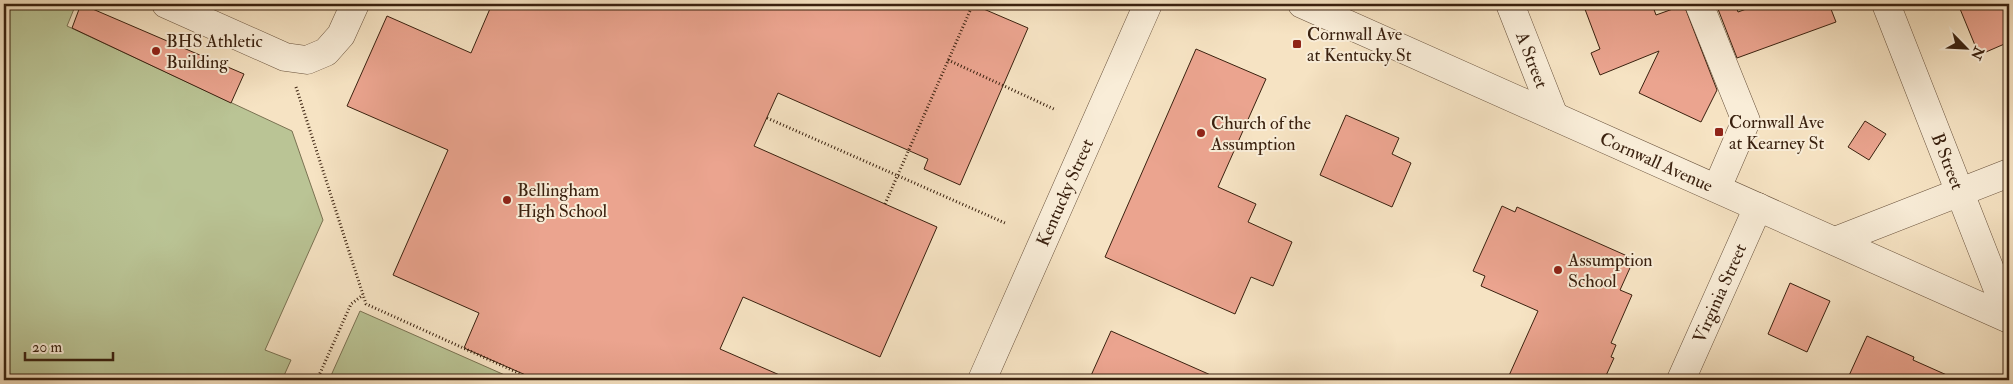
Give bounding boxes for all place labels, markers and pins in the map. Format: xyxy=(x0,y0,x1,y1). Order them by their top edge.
place label: Cornwall Ave at Kentucky St xyxy=(1307,23,1412,67)
place label: BHS Athletic Building xyxy=(166,30,263,74)
marker: Cornwall Ave at Kentucky St xyxy=(1291,38,1303,50)
marker: BHS Athletic Building xyxy=(150,45,162,57)
place label: Cornwall Ave at Kearney St xyxy=(1729,111,1825,155)
place label: Church of the Assumption xyxy=(1210,112,1311,156)
marker: Cornwall Ave at Kearney St xyxy=(1713,126,1725,138)
marker: Church of the Assumption xyxy=(1195,127,1207,139)
place label: Bellingham High School xyxy=(517,179,608,223)
marker: Bellingham High School xyxy=(501,194,513,206)
place label: Assumption School xyxy=(1567,249,1653,293)
marker: Assumption School xyxy=(1552,264,1564,276)

